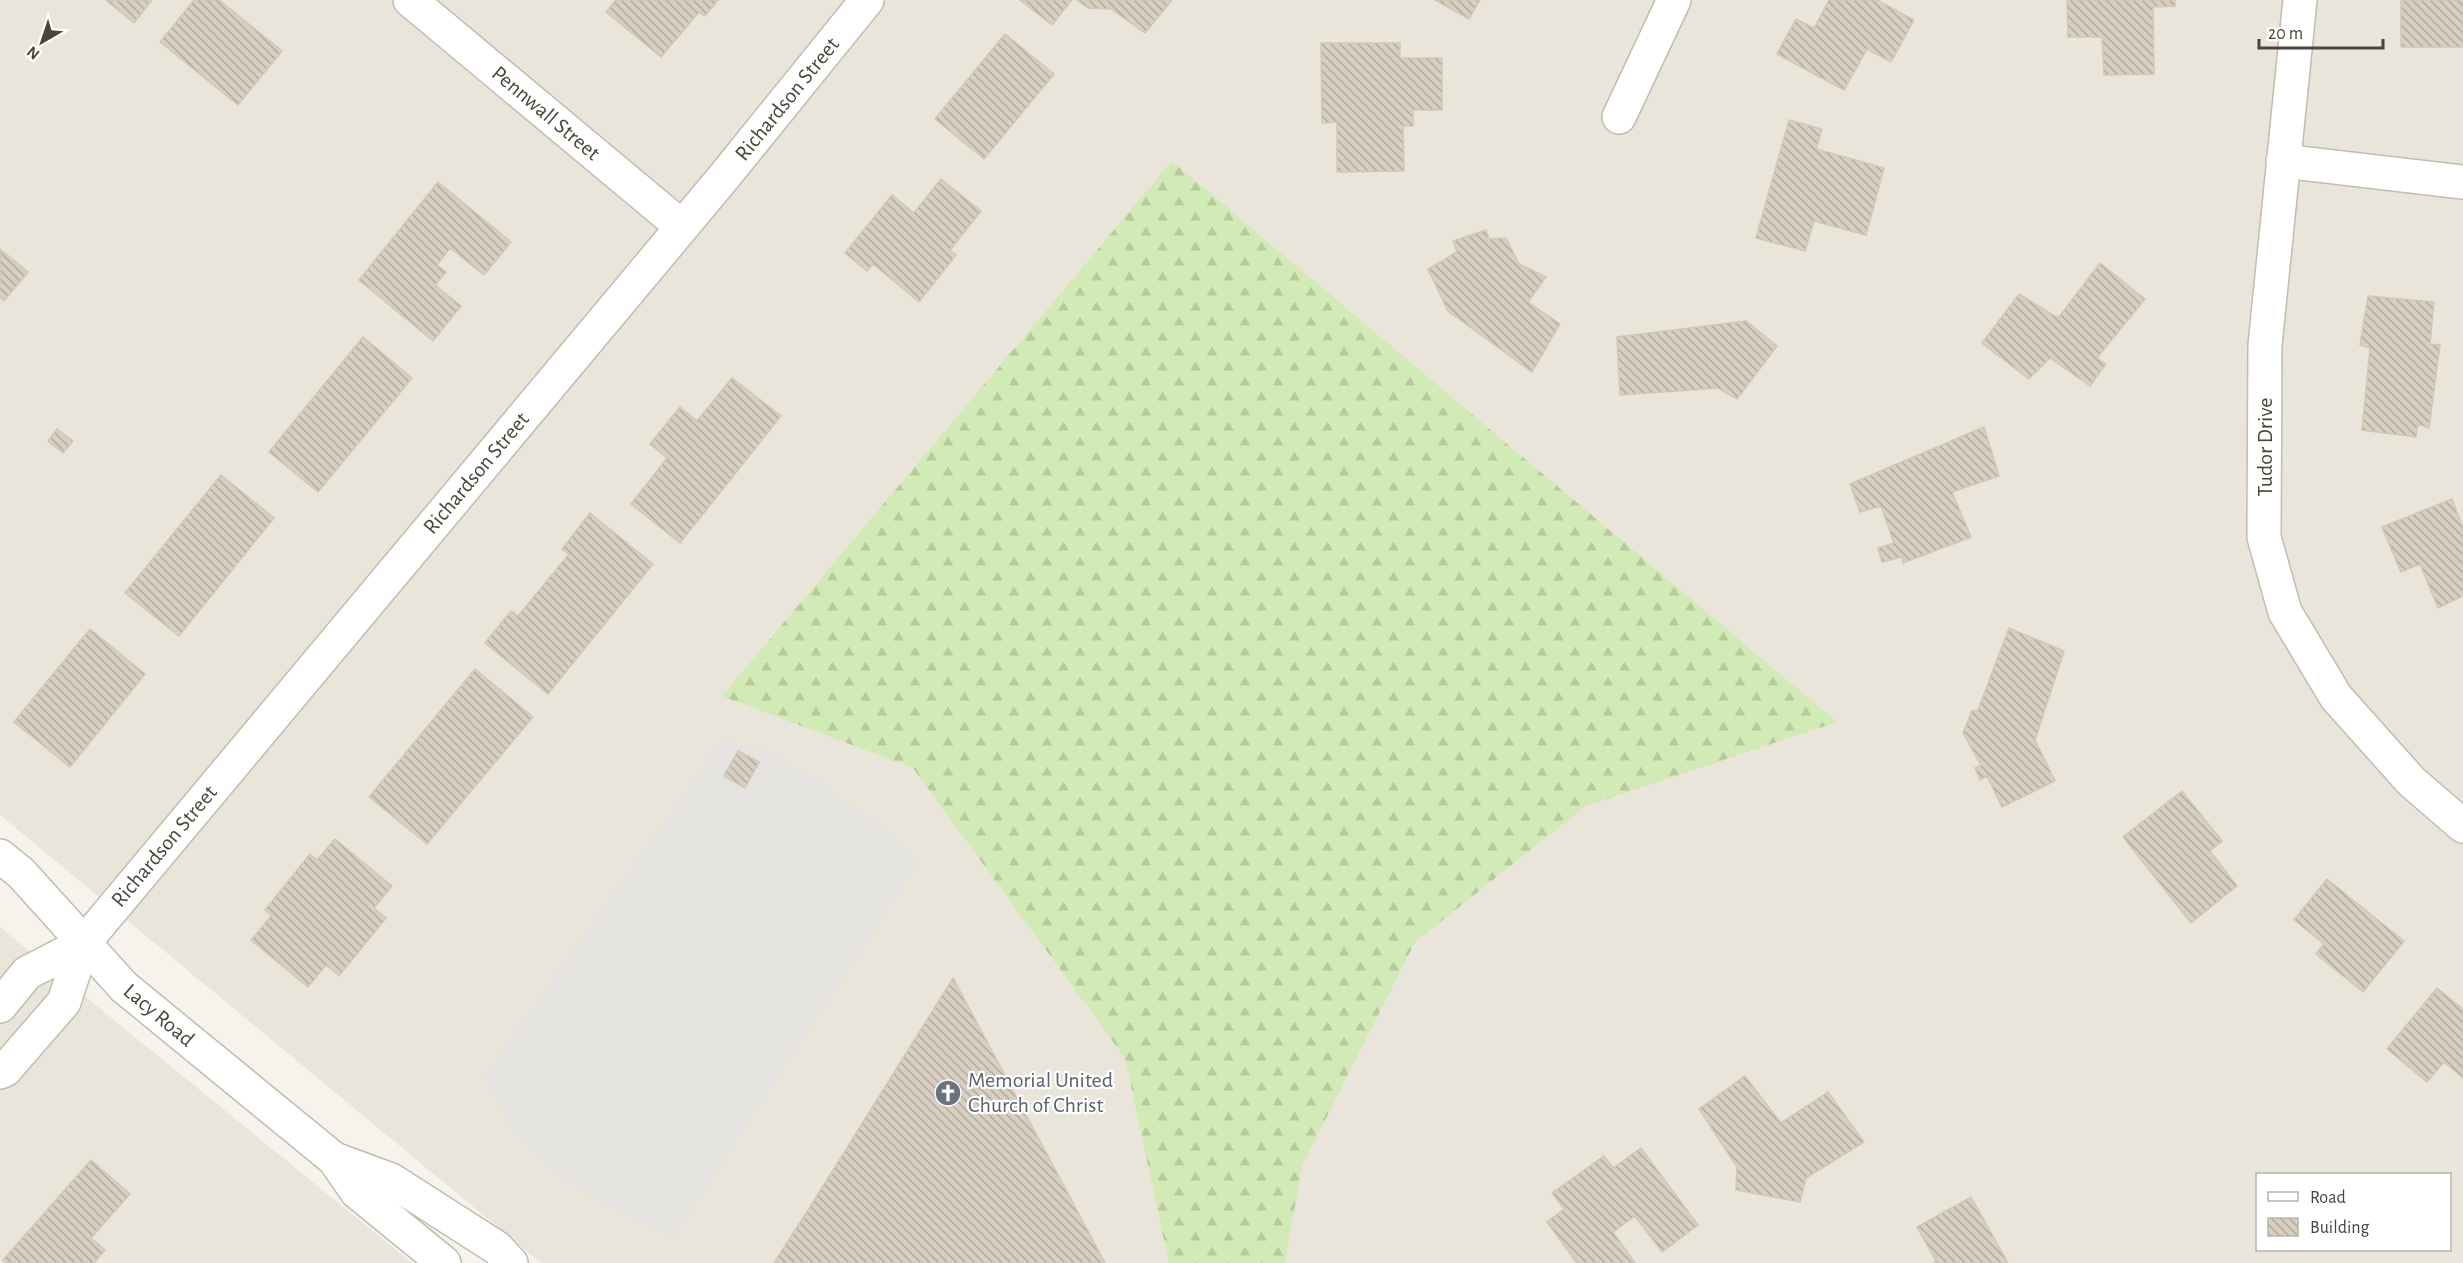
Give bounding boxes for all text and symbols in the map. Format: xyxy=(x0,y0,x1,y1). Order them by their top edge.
north arrow xyxy=(12,12,72,72)
scale bar xyxy=(2259,12,2384,50)
text: 20 m xyxy=(2268,25,2303,43)
street label: Richardson Street xyxy=(731,33,843,165)
text: N xyxy=(24,43,43,63)
street label: Pennwall Street xyxy=(488,62,604,164)
street label: Tudor Drive xyxy=(2254,398,2276,496)
street label: Richardson Street xyxy=(419,408,533,538)
street label: Richardson Street xyxy=(107,781,221,911)
street label: Lacy Road xyxy=(120,979,198,1051)
place label: Memorial United Church of Christ xyxy=(968,1069,1113,1116)
church icon: Memorial United Church of Christ xyxy=(933,1078,963,1108)
legend xyxy=(2256,1173,2451,1251)
text: Road xyxy=(2310,1189,2346,1207)
text: Building xyxy=(2310,1219,2370,1237)

